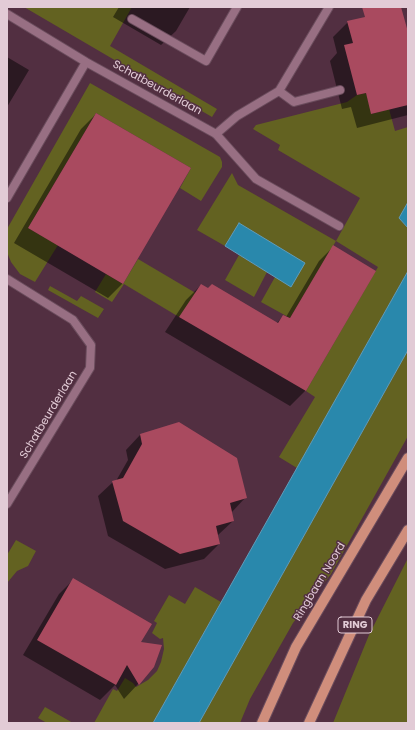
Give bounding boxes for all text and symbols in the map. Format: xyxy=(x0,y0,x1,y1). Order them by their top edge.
street label: Schatbeurderlaan xyxy=(110,58,204,118)
street label: Schatbeurderlaan xyxy=(18,369,80,461)
street label: Ringbaan Noord xyxy=(291,540,349,624)
road number: RING xyxy=(338,617,372,633)

